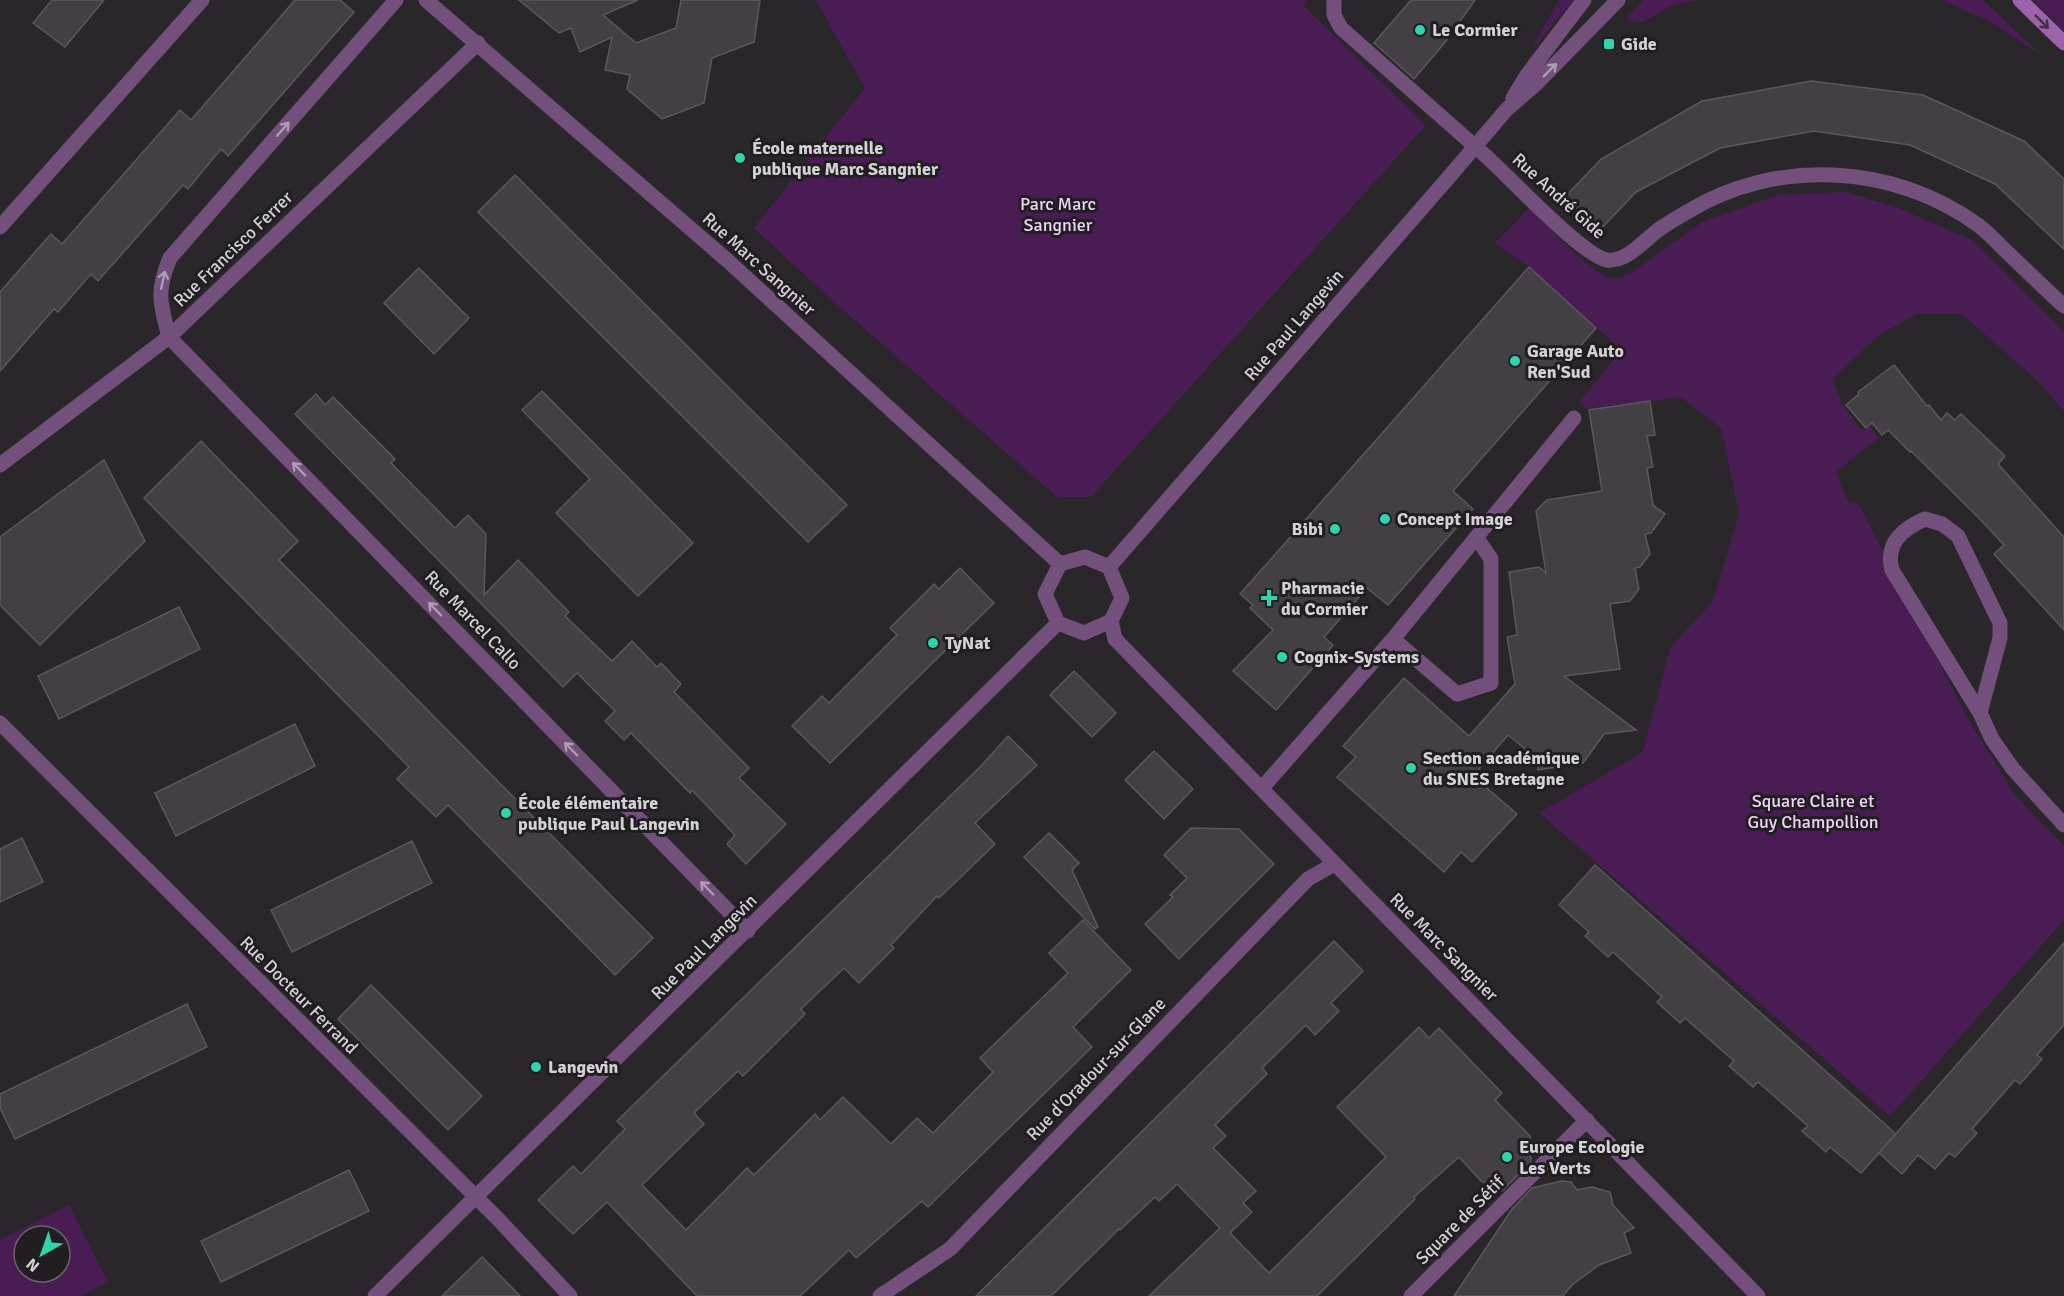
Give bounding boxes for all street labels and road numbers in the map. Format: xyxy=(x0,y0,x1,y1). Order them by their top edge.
street label: Rue André Gide xyxy=(1508,148,1610,244)
street label: Rue Francisco Ferrer xyxy=(169,186,297,311)
street label: Rue Marc Sangnier xyxy=(698,208,820,321)
street label: Rue Paul Langevin xyxy=(1240,265,1348,385)
street label: Rue Marcel Callo xyxy=(420,566,526,674)
street label: Rue Marc Sangnier xyxy=(1385,888,1503,1006)
street label: Rue Paul Langevin xyxy=(647,890,761,1004)
street label: Rue Docteur Ferrand xyxy=(235,931,363,1059)
street label: Rue d'Oradour-sur-Glane xyxy=(1022,993,1170,1145)
street label: Square de Sétif xyxy=(1411,1170,1510,1269)

